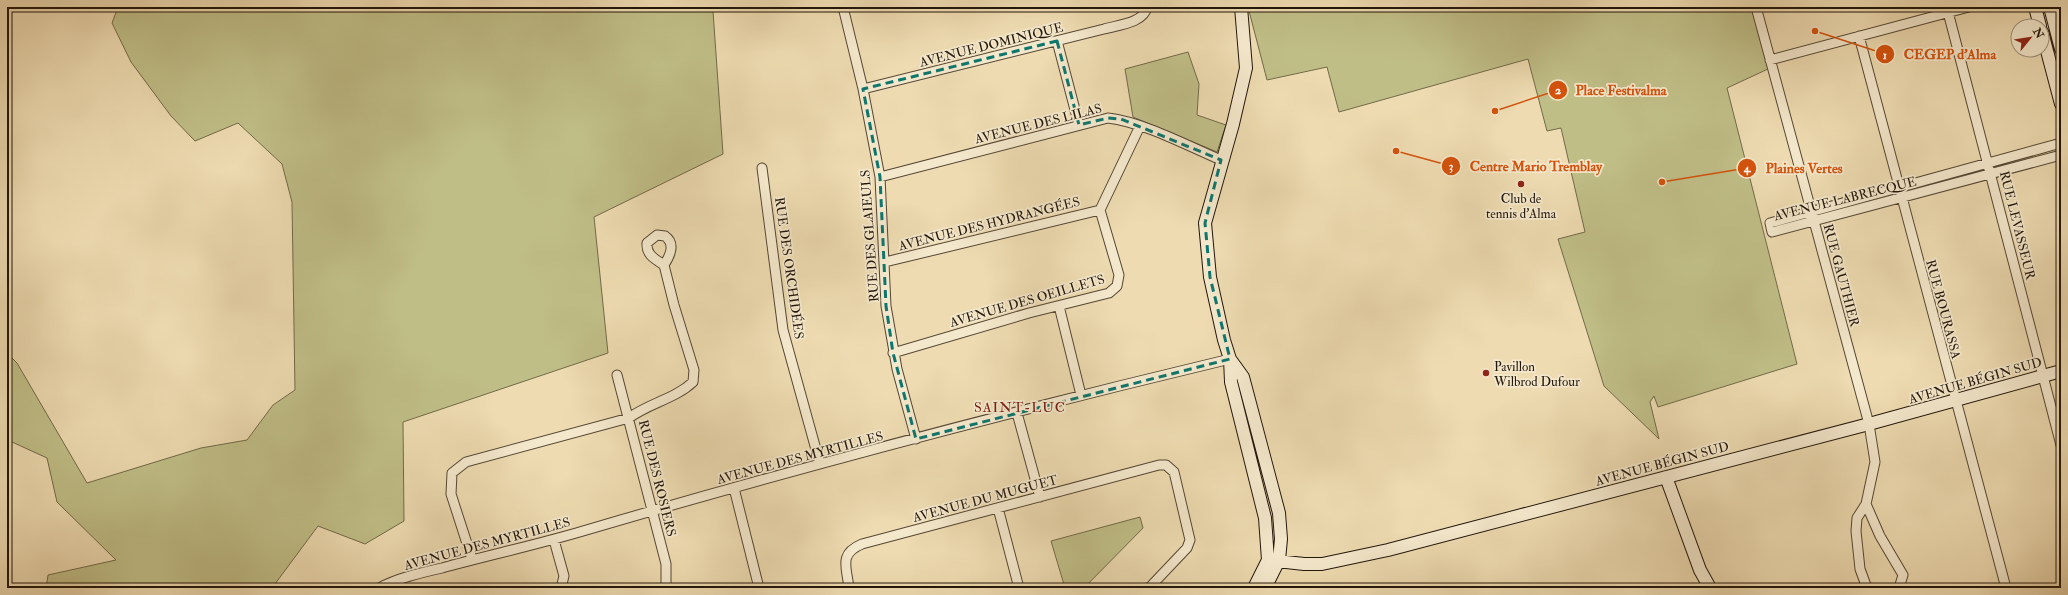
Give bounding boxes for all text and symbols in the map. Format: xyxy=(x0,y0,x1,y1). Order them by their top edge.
north arrow xyxy=(2010,18,2050,58)
street label: AVENUE DOMINIQUE xyxy=(917,19,1065,71)
text: N xyxy=(2030,25,2047,42)
callout: CEGEP d'Alma xyxy=(1875,41,2004,67)
text: CEGEP d'Alma xyxy=(1904,46,1997,63)
text: 1 xyxy=(1883,48,1887,63)
callout: Place Festivalma xyxy=(1548,77,1675,103)
text: Place Festivalma xyxy=(1575,82,1668,99)
text: 2 xyxy=(1555,83,1561,98)
street label: AVENUE DES LILAS xyxy=(972,100,1103,148)
callout: Centre Mario Tremblay xyxy=(1441,153,1610,179)
callout: Plaines Vertes xyxy=(1737,155,1851,181)
text: Centre Mario Tremblay xyxy=(1470,158,1603,176)
text: 3 xyxy=(1449,159,1454,174)
text: Plaines Vertes xyxy=(1765,160,1843,177)
text: 4 xyxy=(1743,161,1752,176)
street label: RUE DES GLAIEULS xyxy=(857,169,883,303)
street label: RUE LEVASSEUR xyxy=(1996,169,2038,282)
street label: AVENUE LABRECQUE xyxy=(1771,174,1918,225)
marker: Club de tennis d'Alma xyxy=(1516,179,1526,189)
place label: Club de tennis d'Alma xyxy=(1486,191,1557,222)
street label: AVENUE DES HYDRANGÉES xyxy=(896,193,1082,255)
street label: RUE DES ORCHIDÉES xyxy=(771,196,808,340)
street label: RUE GAUTHIER xyxy=(1820,222,1863,329)
street label: RUE BOURASSA xyxy=(1922,258,1964,361)
street label: AVENUE DES OEILLETS xyxy=(947,271,1107,331)
street label: AVENUE BÉGIN SUD xyxy=(1906,353,2044,408)
place label: Pavillon Wilbrod Dufour xyxy=(1493,359,1580,390)
marker: Pavillon Wilbrod Dufour xyxy=(1481,368,1491,378)
district label: SAINT-LUC xyxy=(974,399,1066,416)
street label: RUE DES ROSIERS xyxy=(635,418,679,538)
street label: AVENUE DES MYRTILLES xyxy=(714,428,885,488)
street label: AVENUE BÉGIN SUD xyxy=(1592,437,1731,490)
street label: AVENUE DU MUGUET xyxy=(910,472,1060,526)
street label: AVENUE DES MYRTILLES xyxy=(401,514,572,574)

